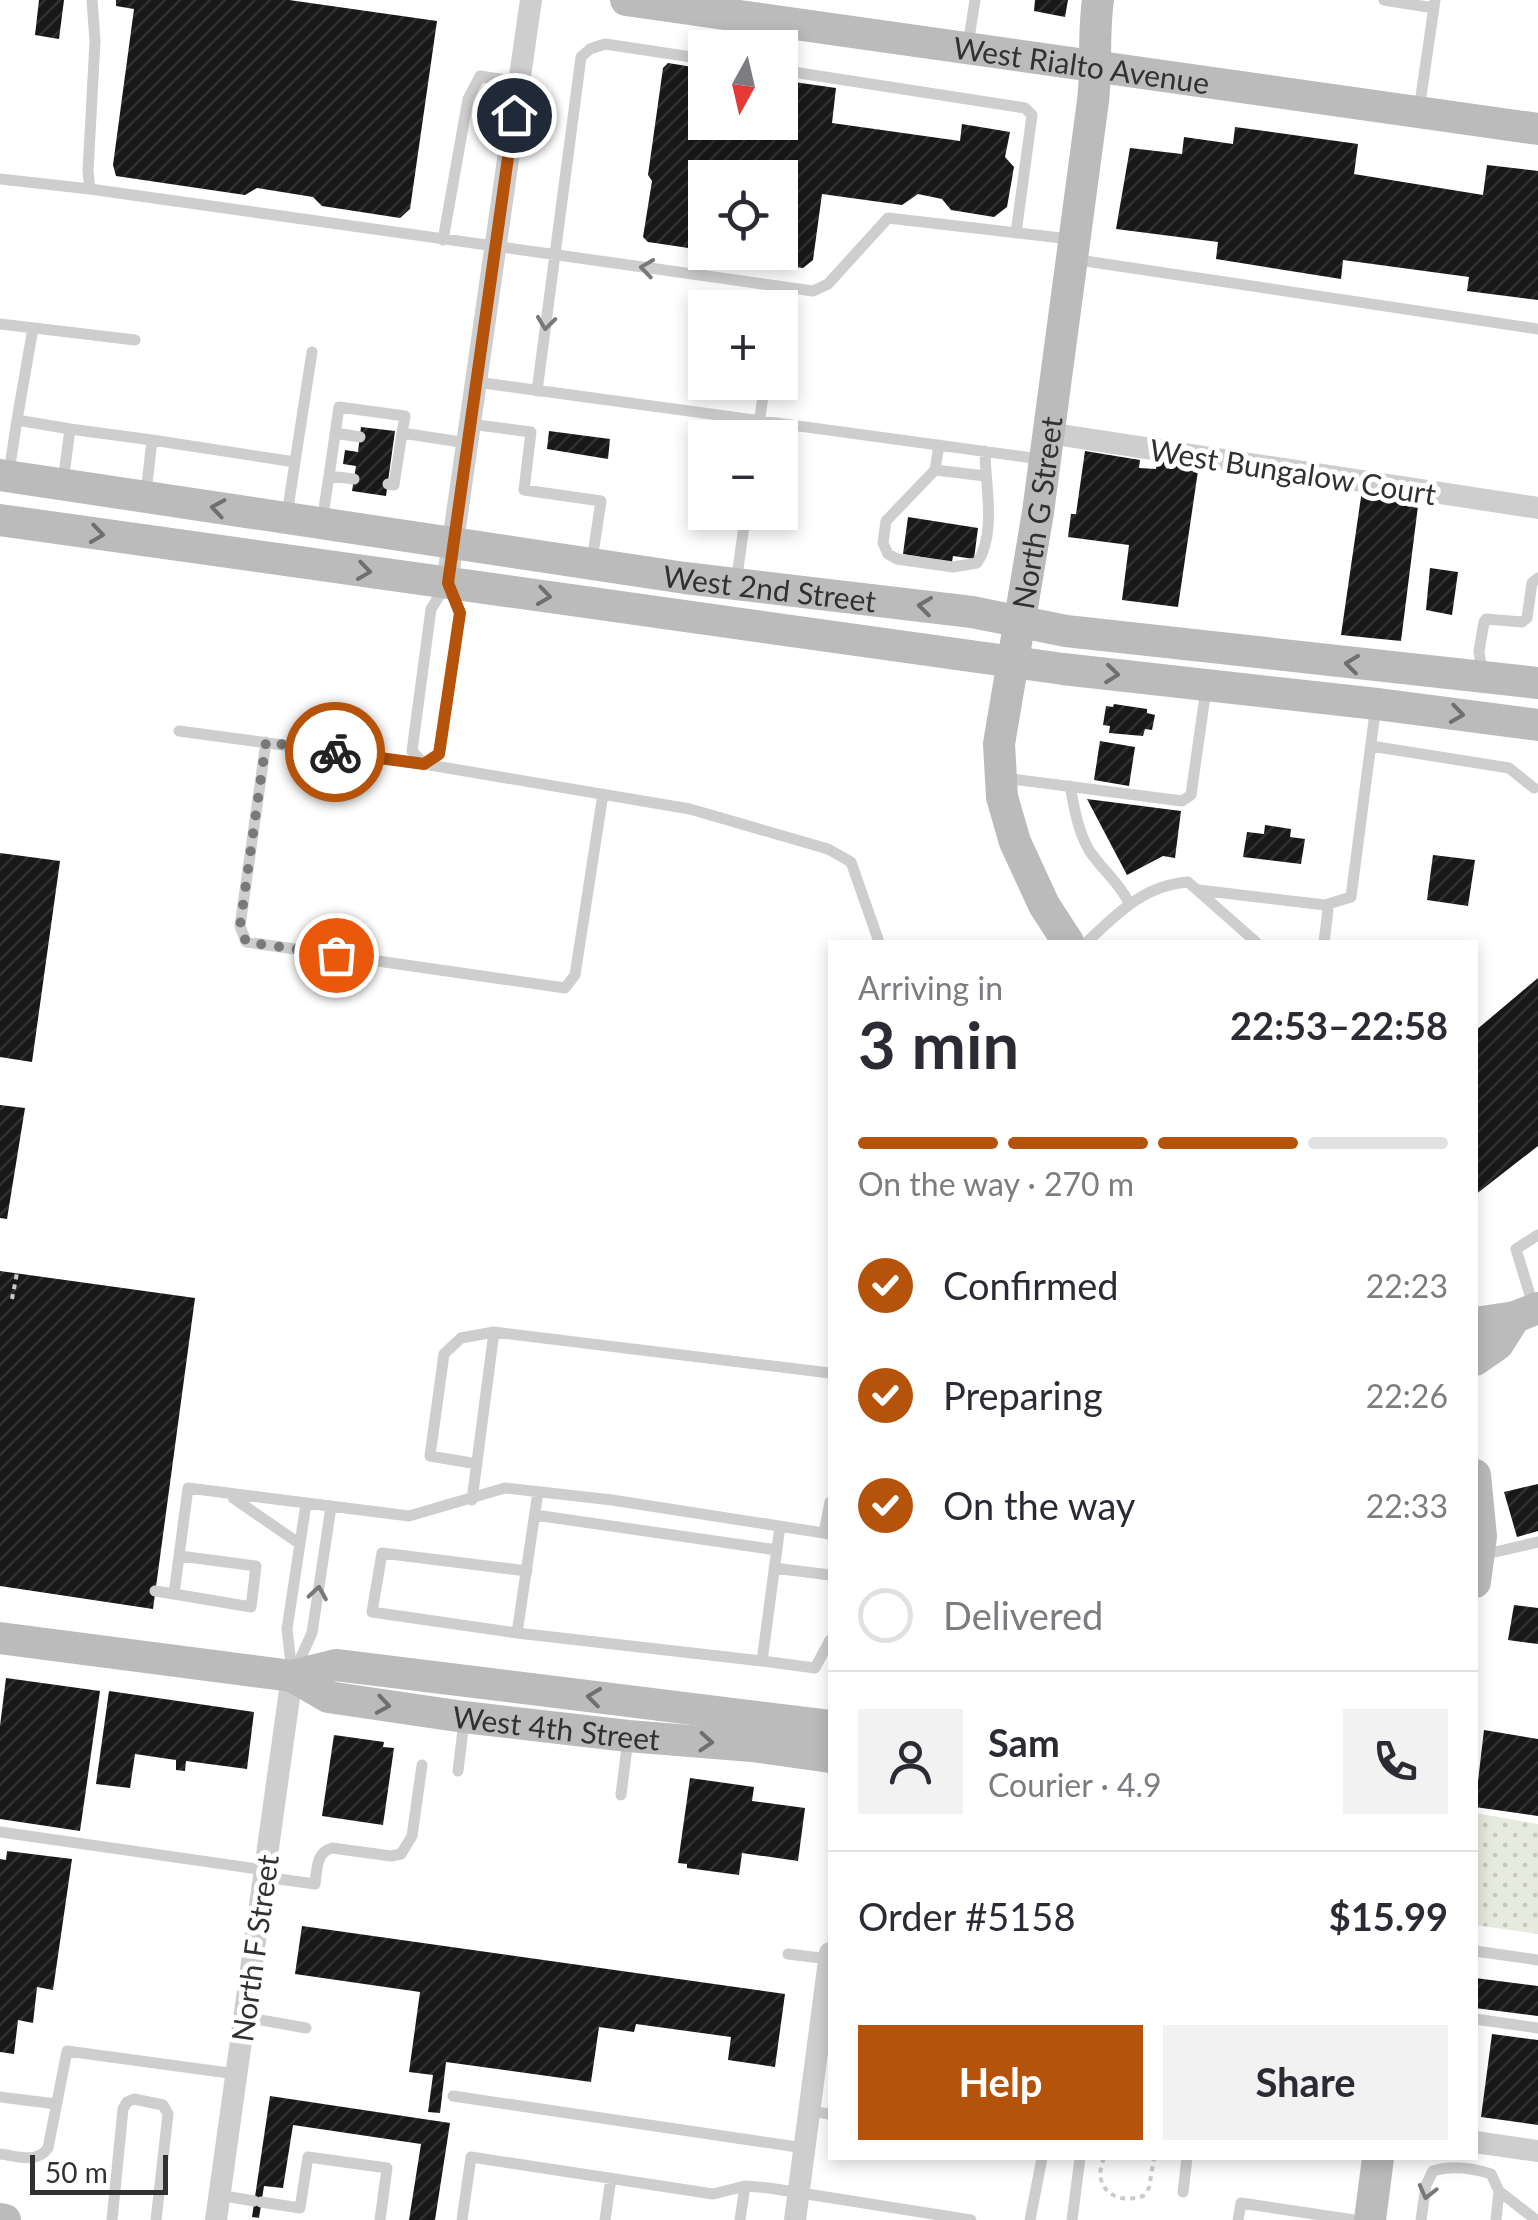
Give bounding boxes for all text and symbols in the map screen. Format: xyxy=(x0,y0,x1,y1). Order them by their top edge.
street label: West Rialto Avenue xyxy=(951,29,1212,100)
north arrow xyxy=(688,30,798,140)
map controls xyxy=(688,30,798,530)
pin xyxy=(472,73,557,158)
icon: home xyxy=(487,88,542,143)
button: locate xyxy=(688,160,798,270)
one-way arrow xyxy=(639,259,656,280)
button: + xyxy=(688,290,798,400)
one-way arrow xyxy=(536,316,557,332)
street label: North G Street xyxy=(1004,414,1069,611)
button: − xyxy=(688,420,798,530)
street label: West Bungalow Court xyxy=(1147,431,1439,511)
one-way arrow xyxy=(209,499,226,520)
one-way arrow xyxy=(88,522,105,543)
street label: West 2nd Street xyxy=(661,557,879,619)
one-way arrow xyxy=(356,560,372,581)
one-way arrow xyxy=(536,585,552,606)
one-way arrow xyxy=(917,596,933,617)
one-way arrow xyxy=(1344,654,1360,675)
one-way arrow xyxy=(1104,663,1120,684)
courier xyxy=(285,702,385,802)
one-way arrow xyxy=(1449,703,1465,724)
icon: bike xyxy=(308,725,363,780)
pin xyxy=(294,913,379,998)
icon: bag xyxy=(309,928,364,983)
text: Arriving in xyxy=(858,968,1003,1007)
text: 22:53–22:58 xyxy=(1230,1002,1448,1048)
text: 3 min xyxy=(858,1005,1019,1083)
text: On the way · 270 m xyxy=(858,1164,1134,1203)
icon: check xyxy=(858,1258,913,1313)
text: Confirmed xyxy=(943,1262,1119,1308)
text: 22:23 xyxy=(1366,1266,1448,1305)
icon: check xyxy=(858,1368,913,1423)
text: Preparing xyxy=(943,1372,1103,1418)
text: 22:26 xyxy=(1366,1376,1448,1415)
icon: check xyxy=(858,1478,913,1533)
text: On the way xyxy=(943,1482,1135,1528)
text: 22:33 xyxy=(1366,1486,1448,1525)
one-way arrow xyxy=(307,1585,328,1602)
text: Delivered xyxy=(943,1592,1103,1638)
one-way arrow xyxy=(586,1687,602,1708)
one-way arrow xyxy=(375,1694,391,1715)
street label: West 4th Street xyxy=(451,1698,662,1757)
button: person xyxy=(858,1709,963,1814)
button: phone xyxy=(1343,1709,1448,1814)
text: Sam xyxy=(988,1719,1060,1765)
one-way arrow xyxy=(698,1731,714,1753)
text: Courier · 4.9 xyxy=(988,1765,1162,1804)
street label: North F Street xyxy=(223,1852,285,2044)
text: Order #5158 xyxy=(858,1893,1075,1939)
text: $15.99 xyxy=(1329,1893,1448,1939)
button: Help xyxy=(858,2025,1143,2140)
button: Share xyxy=(1163,2025,1448,2140)
scale bar xyxy=(30,2150,168,2194)
text: 50 m xyxy=(45,2155,108,2189)
one-way arrow xyxy=(1418,2183,1439,2200)

